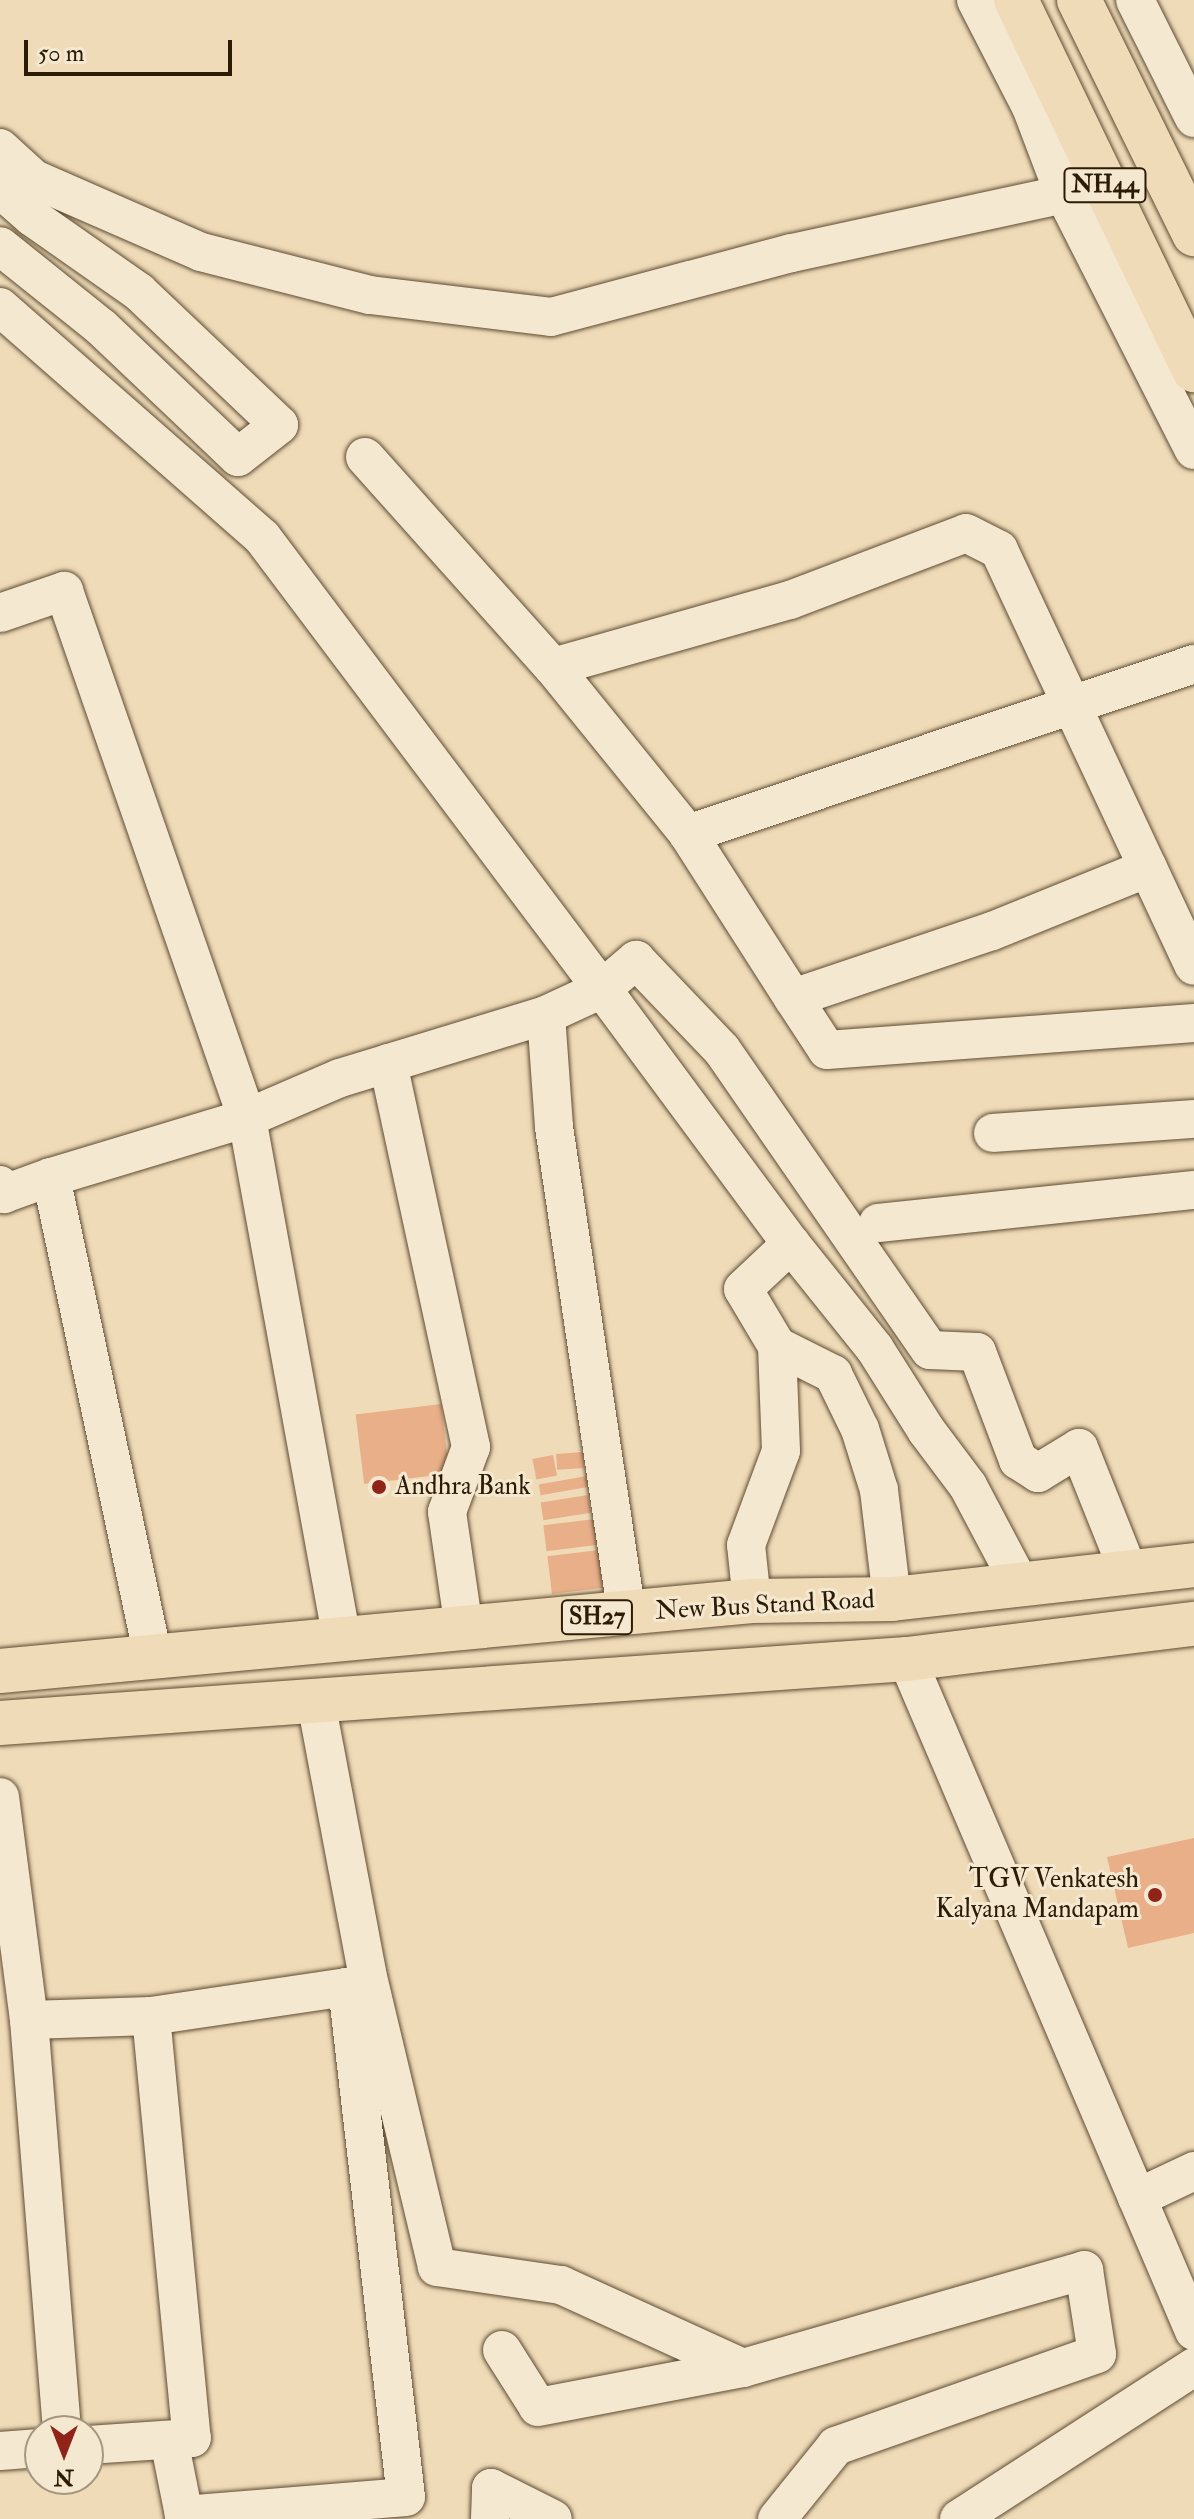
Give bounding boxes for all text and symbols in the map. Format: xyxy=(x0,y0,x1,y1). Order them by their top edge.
scale bar xyxy=(28,24,236,74)
text: 50 m xyxy=(38,38,84,69)
road number: NH44 xyxy=(1063,165,1147,205)
place label: Andhra Bank xyxy=(395,1471,531,1503)
marker: Andhra Bank xyxy=(370,1478,388,1496)
street label: New Bus Stand Road xyxy=(655,1585,875,1627)
road number: SH27 xyxy=(559,1597,635,1637)
place label: TGV Venkatesh Kalyana Mandapam xyxy=(935,1864,1139,1926)
marker: TGV Venkatesh Kalyana Mandapam xyxy=(1146,1886,1164,1904)
north arrow xyxy=(24,2415,104,2495)
text: N xyxy=(54,2463,74,2491)

